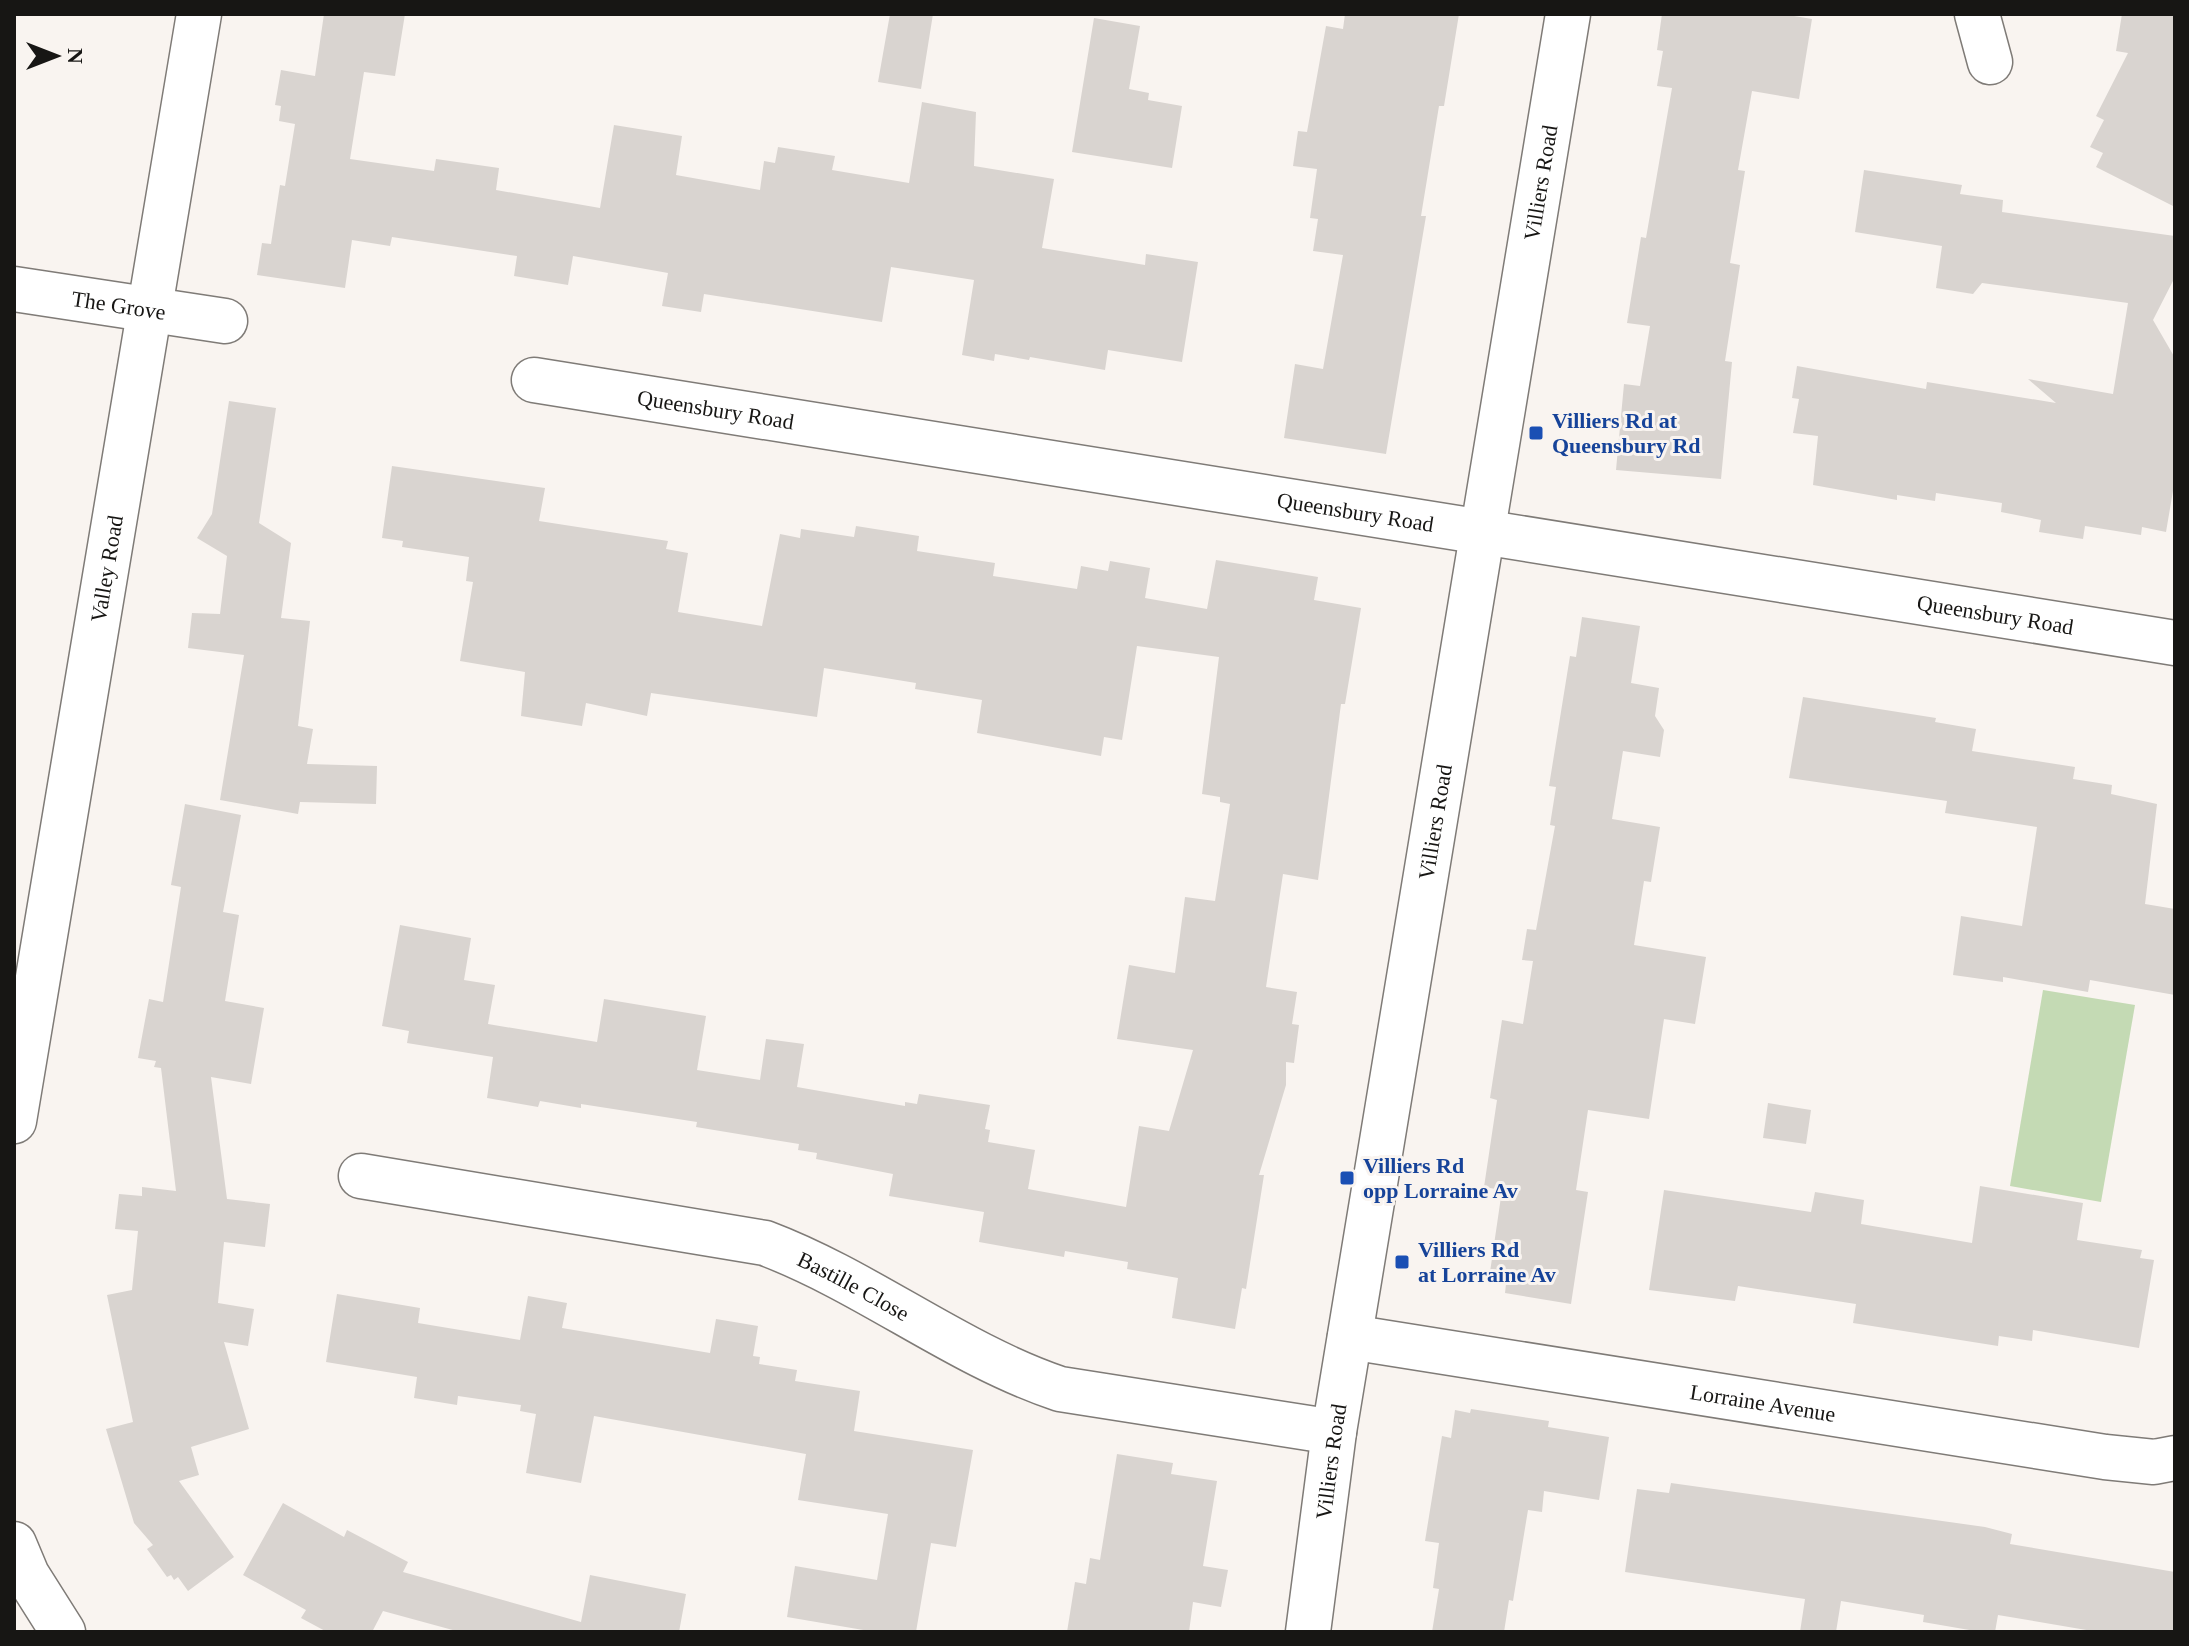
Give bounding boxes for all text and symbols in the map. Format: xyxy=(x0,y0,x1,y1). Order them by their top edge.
north arrow xyxy=(16,16,96,96)
text: N xyxy=(63,48,88,64)
street label: Villiers Road xyxy=(1519,123,1563,242)
street label: The Grove xyxy=(70,286,167,325)
street label: Queensbury Road xyxy=(635,385,796,434)
place label: Villiers Rd at Queensbury Rd xyxy=(1552,408,1701,458)
marker: Villiers Rd at Queensbury Rd xyxy=(1527,424,1545,442)
street label: Queensbury Road xyxy=(1275,487,1436,537)
street label: Valley Road xyxy=(86,513,128,624)
street label: Queensbury Road xyxy=(1915,590,2075,640)
street label: Villiers Road xyxy=(1413,762,1457,882)
place label: Villiers Rd opp Lorraine Av xyxy=(1363,1153,1518,1203)
marker: Villiers Rd opp Lorraine Av xyxy=(1338,1169,1356,1187)
place label: Villiers Rd at Lorraine Av xyxy=(1418,1237,1556,1287)
street label: Bastille Close xyxy=(794,1246,914,1326)
marker: Villiers Rd at Lorraine Av xyxy=(1393,1253,1411,1271)
street label: Lorraine Avenue xyxy=(1688,1379,1837,1427)
street label: Villiers Road xyxy=(1311,1402,1351,1521)

